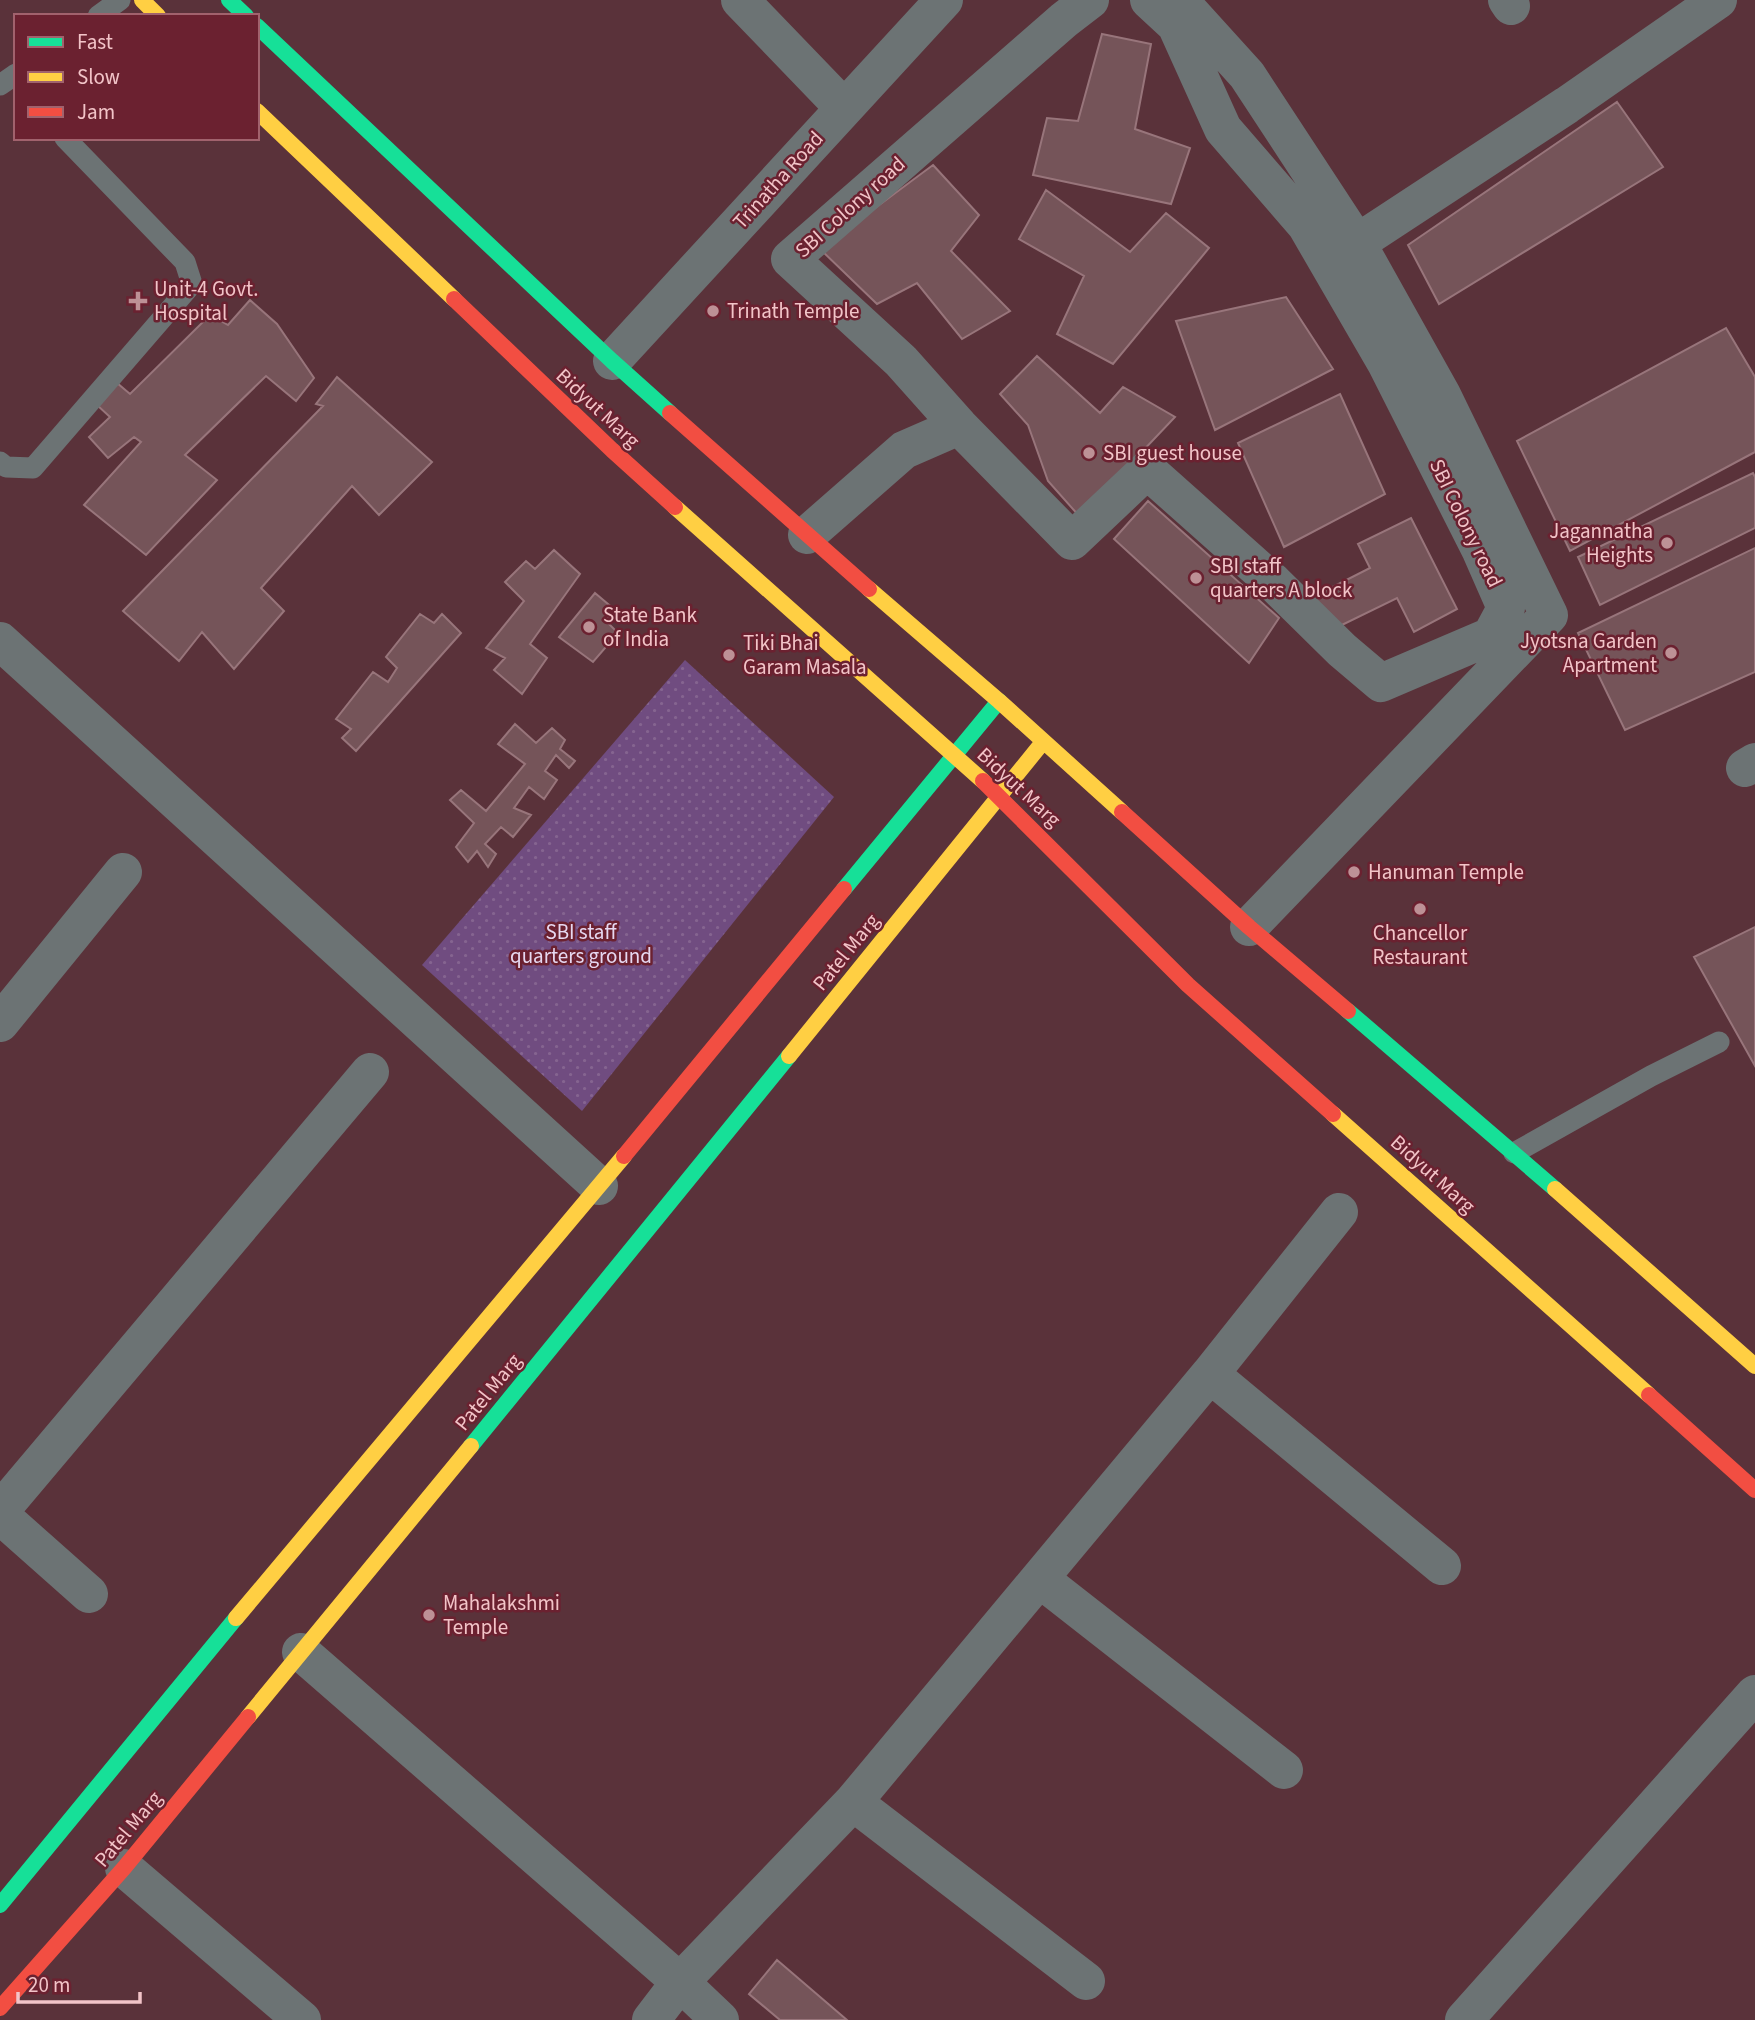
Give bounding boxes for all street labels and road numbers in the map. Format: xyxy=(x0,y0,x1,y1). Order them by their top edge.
street label: Trinatha Road xyxy=(726,124,830,236)
street label: SBI Colony road xyxy=(788,149,912,265)
street label: Bidyut Marg xyxy=(549,361,647,455)
street label: SBI Colony road xyxy=(1422,454,1510,592)
street label: Bidyut Marg xyxy=(970,740,1068,834)
street label: Patel Marg xyxy=(806,907,887,997)
street label: Bidyut Marg xyxy=(1384,1128,1482,1221)
street label: Patel Marg xyxy=(448,1347,529,1437)
street label: Patel Marg xyxy=(87,1784,169,1874)

